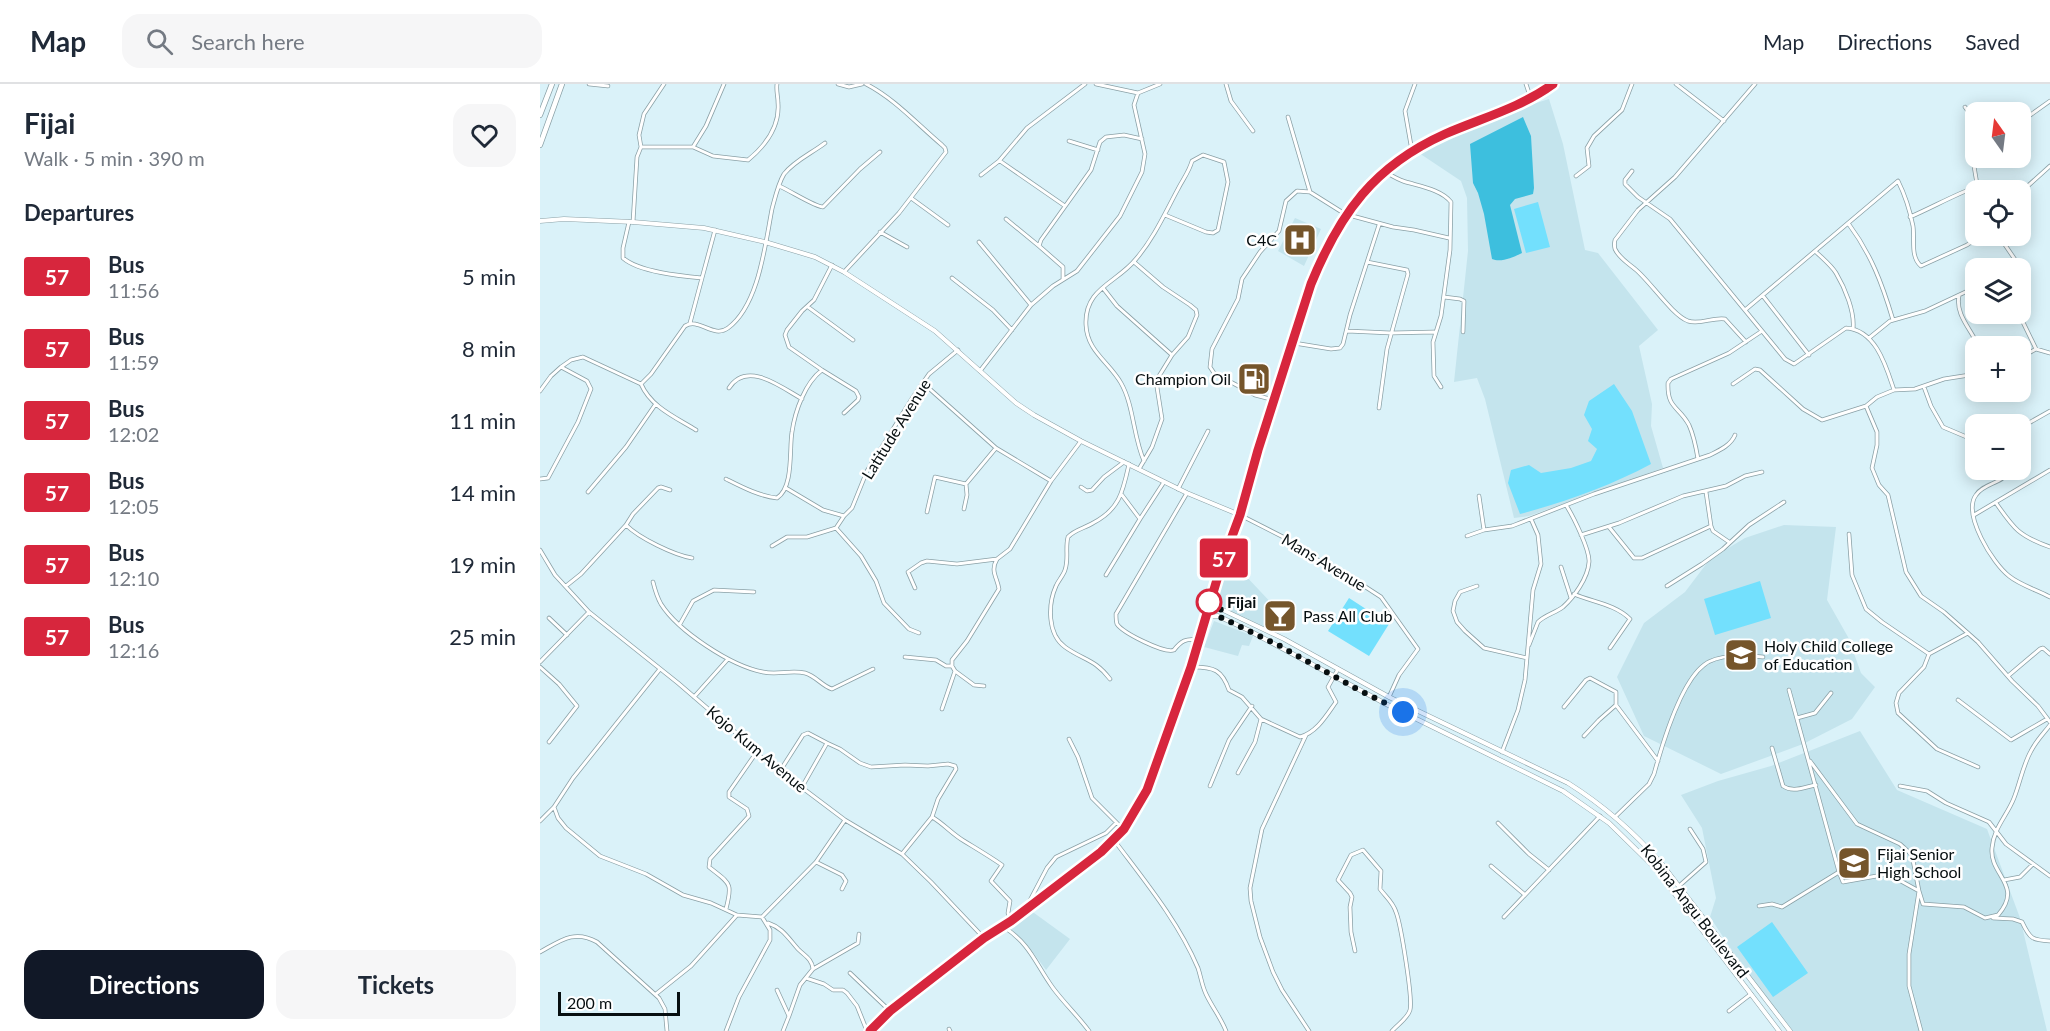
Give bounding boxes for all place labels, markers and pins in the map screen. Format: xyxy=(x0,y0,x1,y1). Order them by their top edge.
hospital icon: C4C xyxy=(1282,222,1318,258)
place label: C4C xyxy=(1246,230,1277,249)
fuel station icon: Champion Oil xyxy=(1236,361,1272,397)
place label: Champion Oil xyxy=(1135,369,1231,388)
marker: Fijai xyxy=(1196,589,1222,615)
place label: Fijai xyxy=(1227,592,1256,611)
bar icon: Pass All Club xyxy=(1262,598,1298,634)
place label: Pass All Club xyxy=(1303,606,1393,625)
place label: Holy Child College of Education xyxy=(1764,636,1893,673)
school or university icon: Holy Child College of Education xyxy=(1723,637,1759,673)
place label: Fijai Senior High School xyxy=(1877,844,1961,881)
school or university icon: Fijai Senior High School xyxy=(1836,845,1872,881)

